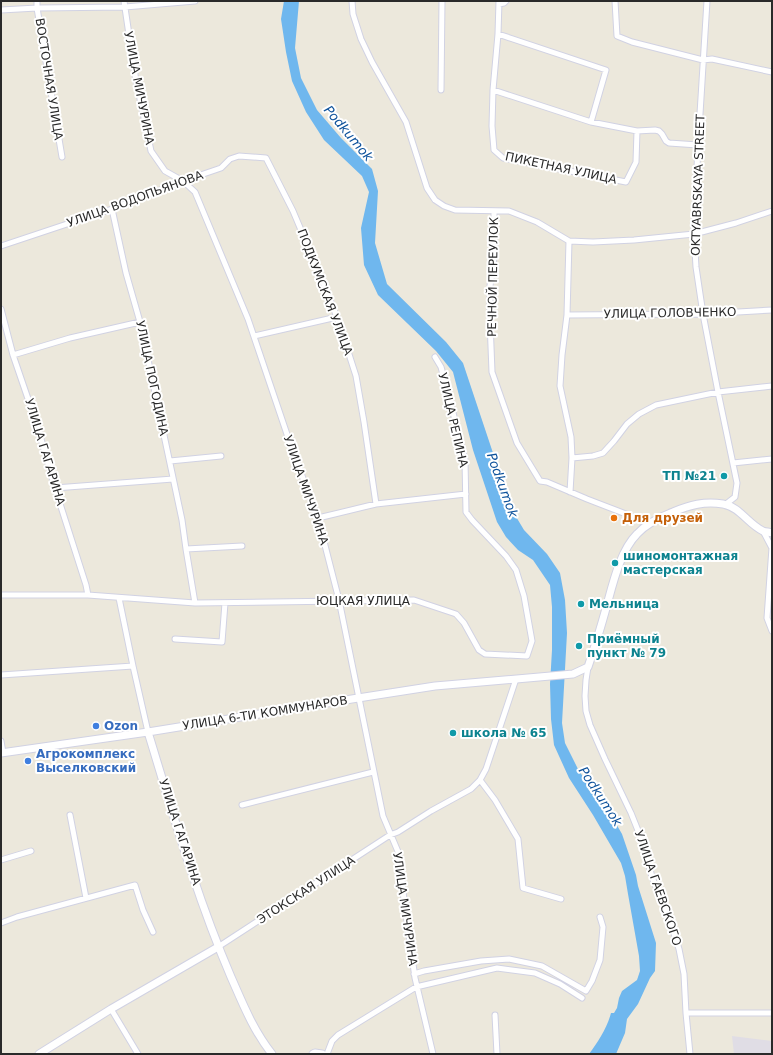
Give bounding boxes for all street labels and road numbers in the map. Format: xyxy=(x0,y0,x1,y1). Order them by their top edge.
street label: ВОСТОЧНАЯ УЛИЦА xyxy=(32,17,66,142)
street label: УЛИЦА МИЧУРИНА xyxy=(121,30,157,147)
street label: OKTYABRSKAYA STREET xyxy=(689,113,707,256)
street label: ПИКЕТНАЯ УЛИЦА xyxy=(504,149,619,187)
street label: УЛИЦА ВОДОПЬЯНОВА xyxy=(65,168,206,230)
street label: РЕЧНОЙ ПЕРЕУЛОК xyxy=(484,216,501,337)
street label: ПОДКУМСКАЯ УЛИЦА xyxy=(294,227,356,358)
street label: УЛИЦА ГОЛОВЧЕНКО xyxy=(603,305,737,321)
street label: УЛИЦА ПОГОДИНА xyxy=(133,319,171,438)
street label: УЛИЦА РЕПИНА xyxy=(435,371,471,469)
street label: УЛИЦА ГАГАРИНА xyxy=(22,397,68,508)
street label: УЛИЦА МИЧУРИНА xyxy=(281,433,332,547)
street label: ЮЦКАЯ УЛИЦА xyxy=(316,594,411,608)
street label: УЛИЦА 6-ТИ КОММУНАРОВ xyxy=(181,693,349,733)
street label: УЛИЦА ГАГАРИНА xyxy=(156,777,204,888)
street label: УЛИЦА ГАЕВСКОГО xyxy=(632,828,684,948)
street label: УЛИЦА МИЧУРИНА xyxy=(390,851,420,968)
street label: ЭТОКСКАЯ УЛИЦА xyxy=(254,853,358,927)

